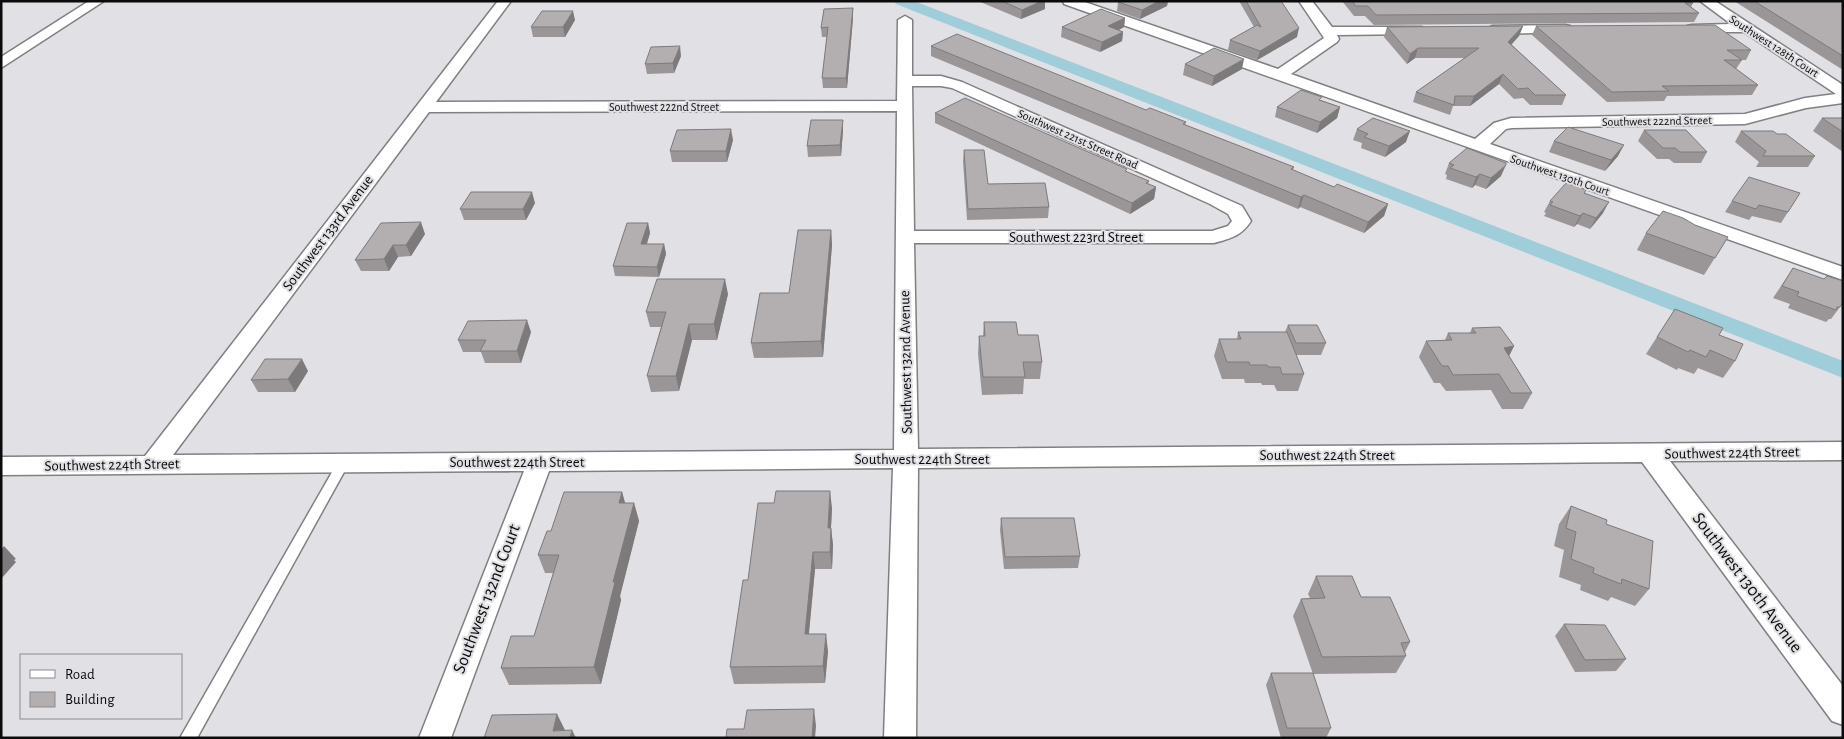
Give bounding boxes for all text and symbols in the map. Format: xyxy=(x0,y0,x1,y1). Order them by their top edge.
street label: Southwest 128th Court xyxy=(1727,13,1821,79)
street label: Southwest 222nd Street xyxy=(609,101,719,113)
street label: Southwest 221st Street Road xyxy=(1016,107,1140,171)
street label: Southwest 222nd Street xyxy=(1602,114,1712,128)
street label: Southwest 130th Court xyxy=(1509,152,1611,198)
street label: Southwest 133rd Avenue xyxy=(280,173,376,293)
street label: Southwest 223rd Street xyxy=(1009,230,1143,245)
street label: Southwest 132nd Avenue xyxy=(897,290,915,434)
street label: Southwest 224th Street xyxy=(1664,444,1800,462)
street label: Southwest 224th Street xyxy=(1260,448,1395,463)
street label: Southwest 224th Street xyxy=(855,452,990,467)
street label: Southwest 224th Street xyxy=(450,455,585,470)
street label: Southwest 224th Street xyxy=(44,456,180,474)
street label: Southwest 130th Avenue xyxy=(1689,510,1805,656)
street label: Southwest 132nd Court xyxy=(450,522,524,676)
legend xyxy=(20,654,182,719)
text: Road xyxy=(65,667,95,682)
text: Building xyxy=(65,692,115,707)

